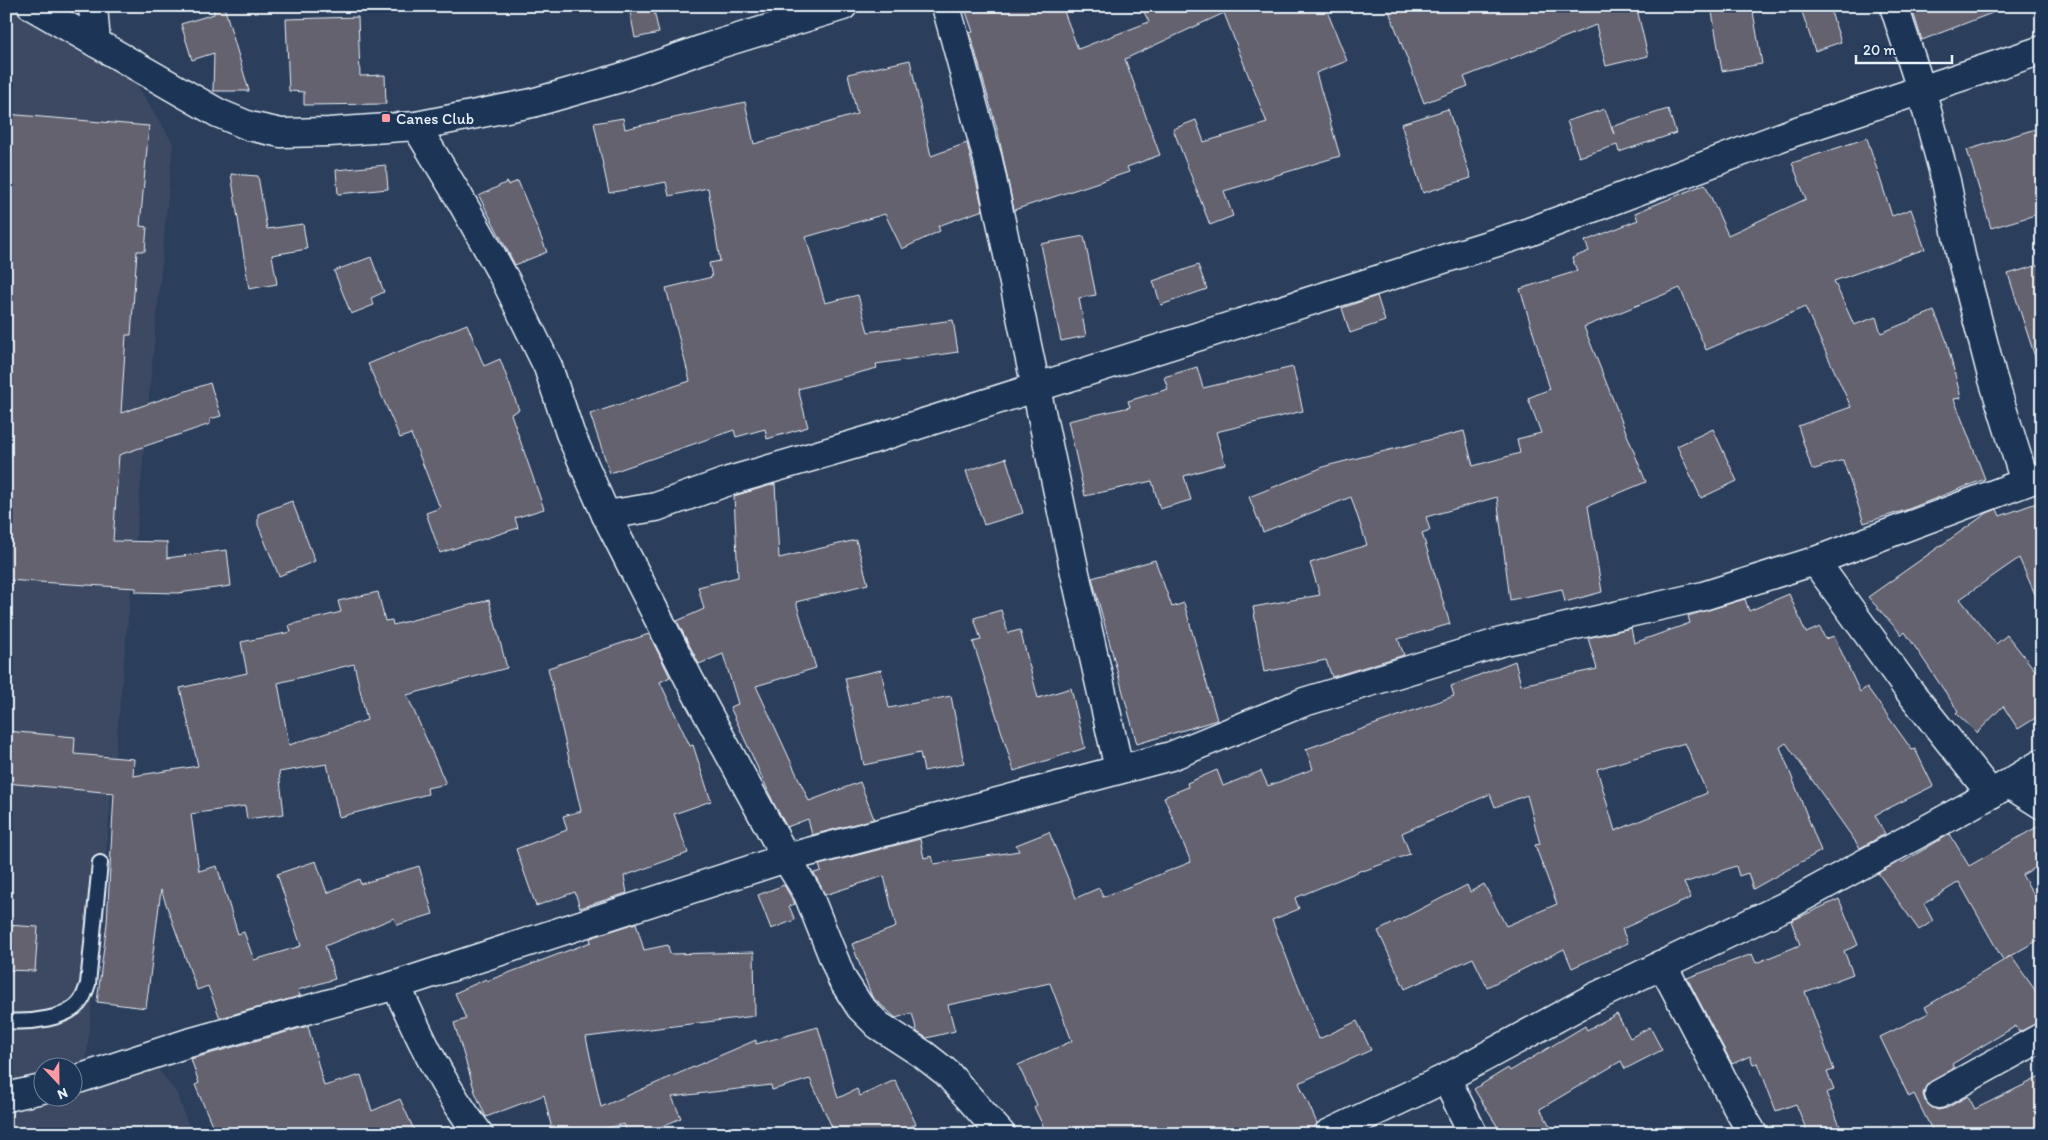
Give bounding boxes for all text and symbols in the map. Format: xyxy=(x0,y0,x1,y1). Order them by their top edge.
scale bar xyxy=(1856,32,1952,64)
text: 20 m xyxy=(1863,41,1897,59)
place label: Canes Club xyxy=(396,109,474,128)
marker: Canes Club xyxy=(380,112,392,124)
north arrow xyxy=(32,1058,82,1108)
text: N xyxy=(55,1084,70,1103)

